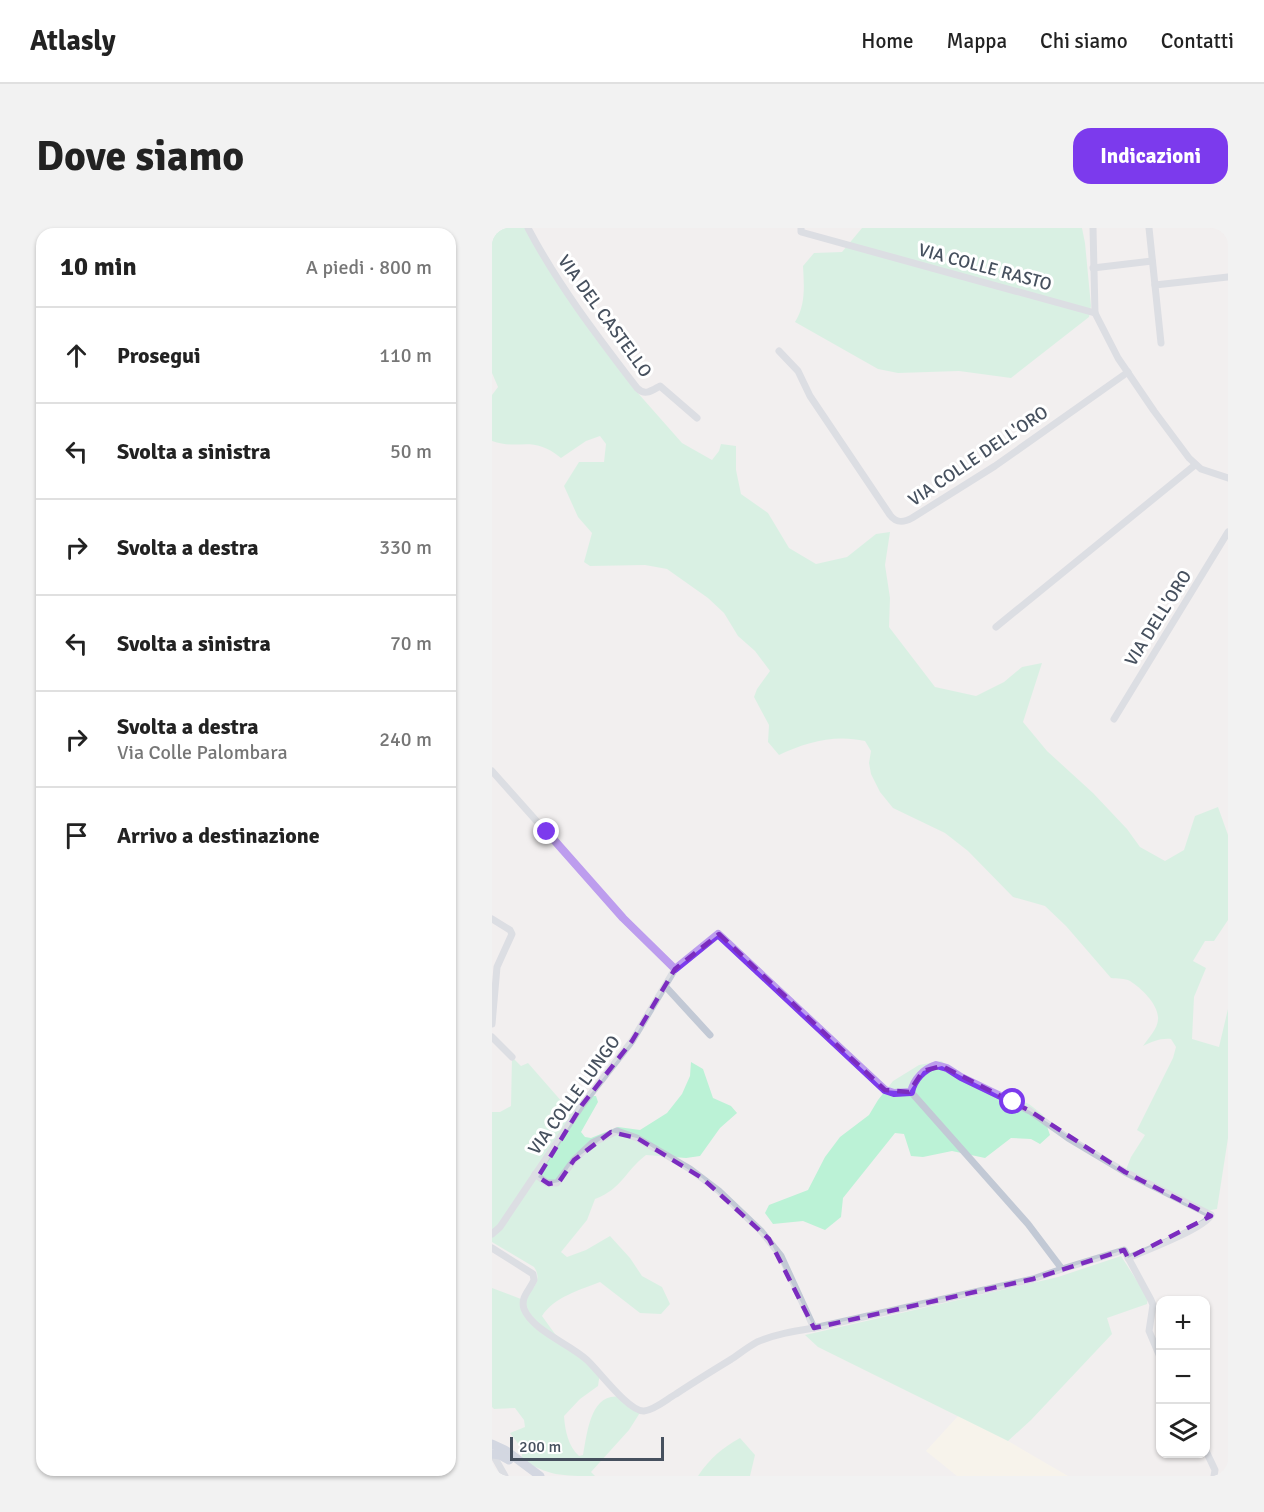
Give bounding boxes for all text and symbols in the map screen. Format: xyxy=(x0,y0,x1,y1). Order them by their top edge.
text: Atlasly xyxy=(30,24,116,58)
text: Home xyxy=(861,28,914,54)
text: Mappa xyxy=(947,28,1007,54)
text: Chi siamo xyxy=(1040,28,1128,54)
text: Contatti xyxy=(1161,28,1234,54)
button: Indicazioni xyxy=(1073,128,1228,184)
text: Dove siamo xyxy=(36,131,244,182)
street label: VIA COLLE RASTO xyxy=(916,239,1054,295)
street label: VIA DEL CASTELLO xyxy=(553,250,657,382)
text: 10 min xyxy=(60,251,137,283)
text: A piedi · 800 m xyxy=(306,255,432,280)
icon: ahead xyxy=(60,339,93,372)
text: Prosegui xyxy=(117,342,201,369)
text: 110 m xyxy=(379,343,432,368)
street label: VIA COLLE DELL'ORO xyxy=(904,401,1052,511)
icon: left xyxy=(60,435,93,468)
text: Svolta a sinistra xyxy=(117,438,271,465)
text: 50 m xyxy=(390,439,432,464)
icon: right xyxy=(60,531,93,564)
text: Svolta a destra xyxy=(117,534,258,561)
text: 330 m xyxy=(379,535,432,560)
street label: VIA DELL'ORO xyxy=(1120,566,1196,670)
icon: left xyxy=(60,627,93,660)
text: Svolta a sinistra xyxy=(117,630,271,657)
text: 70 m xyxy=(390,631,432,656)
text: Svolta a destra xyxy=(117,713,258,740)
icon: right xyxy=(60,723,93,756)
text: 240 m xyxy=(379,727,432,752)
text: Via Colle Palombara xyxy=(117,740,288,765)
route end xyxy=(533,818,559,844)
icon: arrive xyxy=(60,819,93,852)
text: Arrivo a destinazione xyxy=(117,822,320,849)
street label: VIA COLLE LUNGO xyxy=(523,1031,625,1159)
route start xyxy=(999,1088,1025,1114)
map controls xyxy=(1156,1296,1210,1458)
button: + xyxy=(1156,1296,1210,1350)
button: − xyxy=(1156,1350,1210,1404)
button: layers xyxy=(1156,1404,1210,1458)
scale bar xyxy=(510,1434,664,1462)
text: 200 m xyxy=(519,1437,561,1457)

